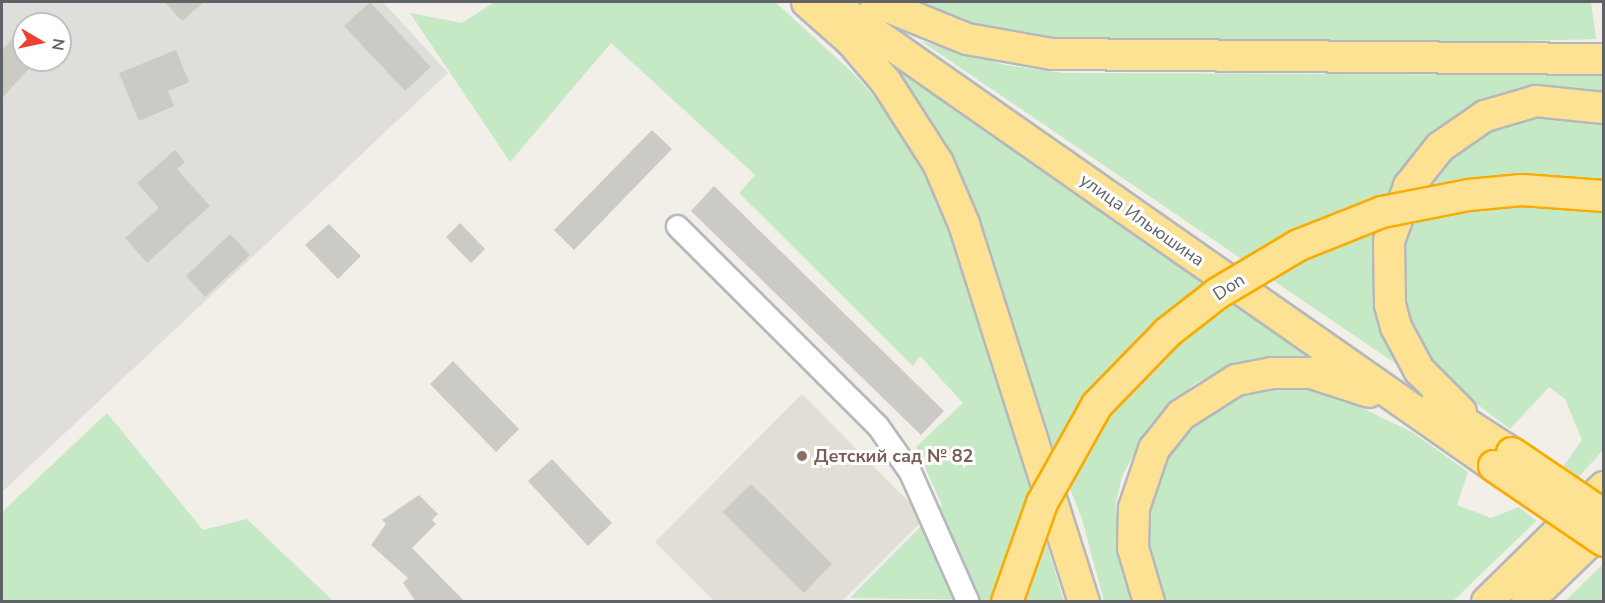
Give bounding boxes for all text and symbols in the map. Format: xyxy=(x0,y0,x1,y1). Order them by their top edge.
north arrow xyxy=(12,12,72,72)
text: N xyxy=(46,37,70,52)
street label: улица Ильюшина xyxy=(1076,169,1208,271)
street label: Don xyxy=(1209,269,1249,305)
place label: Детский сад № 82 xyxy=(814,445,973,467)
marker: Детский сад № 82 xyxy=(795,449,809,463)

